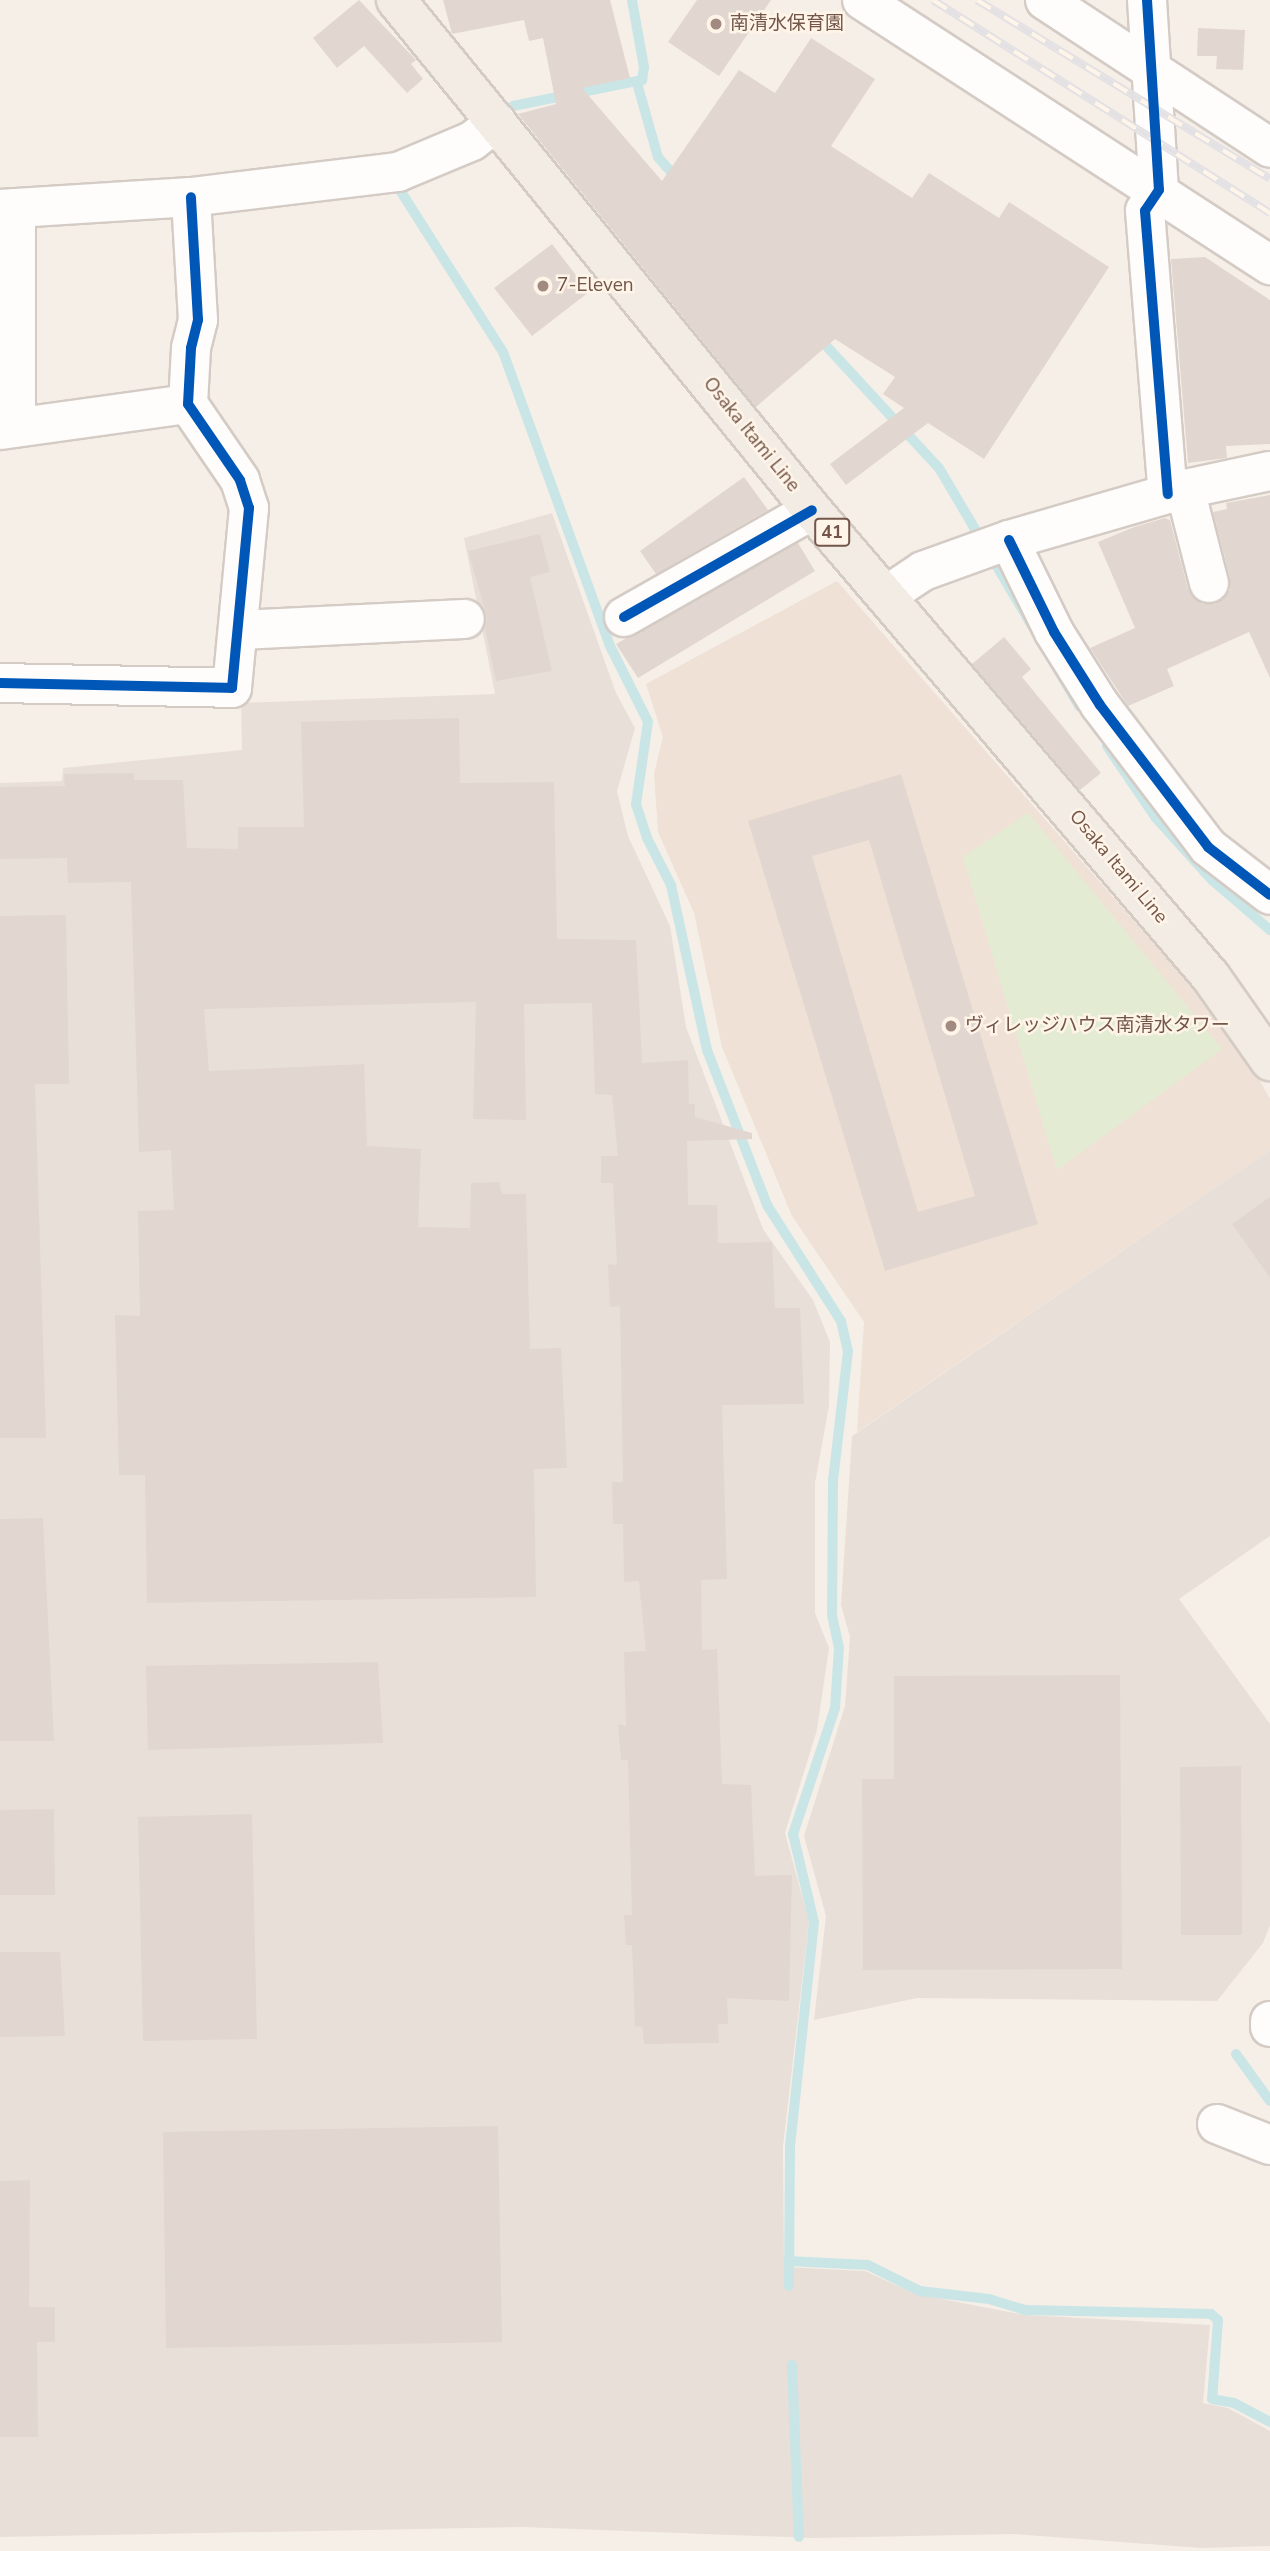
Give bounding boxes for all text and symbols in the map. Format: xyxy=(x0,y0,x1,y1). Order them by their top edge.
place label: 南清水保育園 xyxy=(730,13,844,35)
marker: 南清水保育園 xyxy=(708,16,724,32)
place label: 7-Eleven xyxy=(557,275,634,297)
marker: 7-Eleven xyxy=(535,278,551,294)
street label: Osaka Itami Line xyxy=(698,373,804,497)
road number: 41 xyxy=(813,518,851,546)
street label: Osaka Itami Line xyxy=(1064,806,1172,928)
place label: ヴィレッジハウス南清水タワー xyxy=(965,1015,1231,1037)
marker: ヴィレッジハウス南清水タワー xyxy=(943,1018,959,1034)

